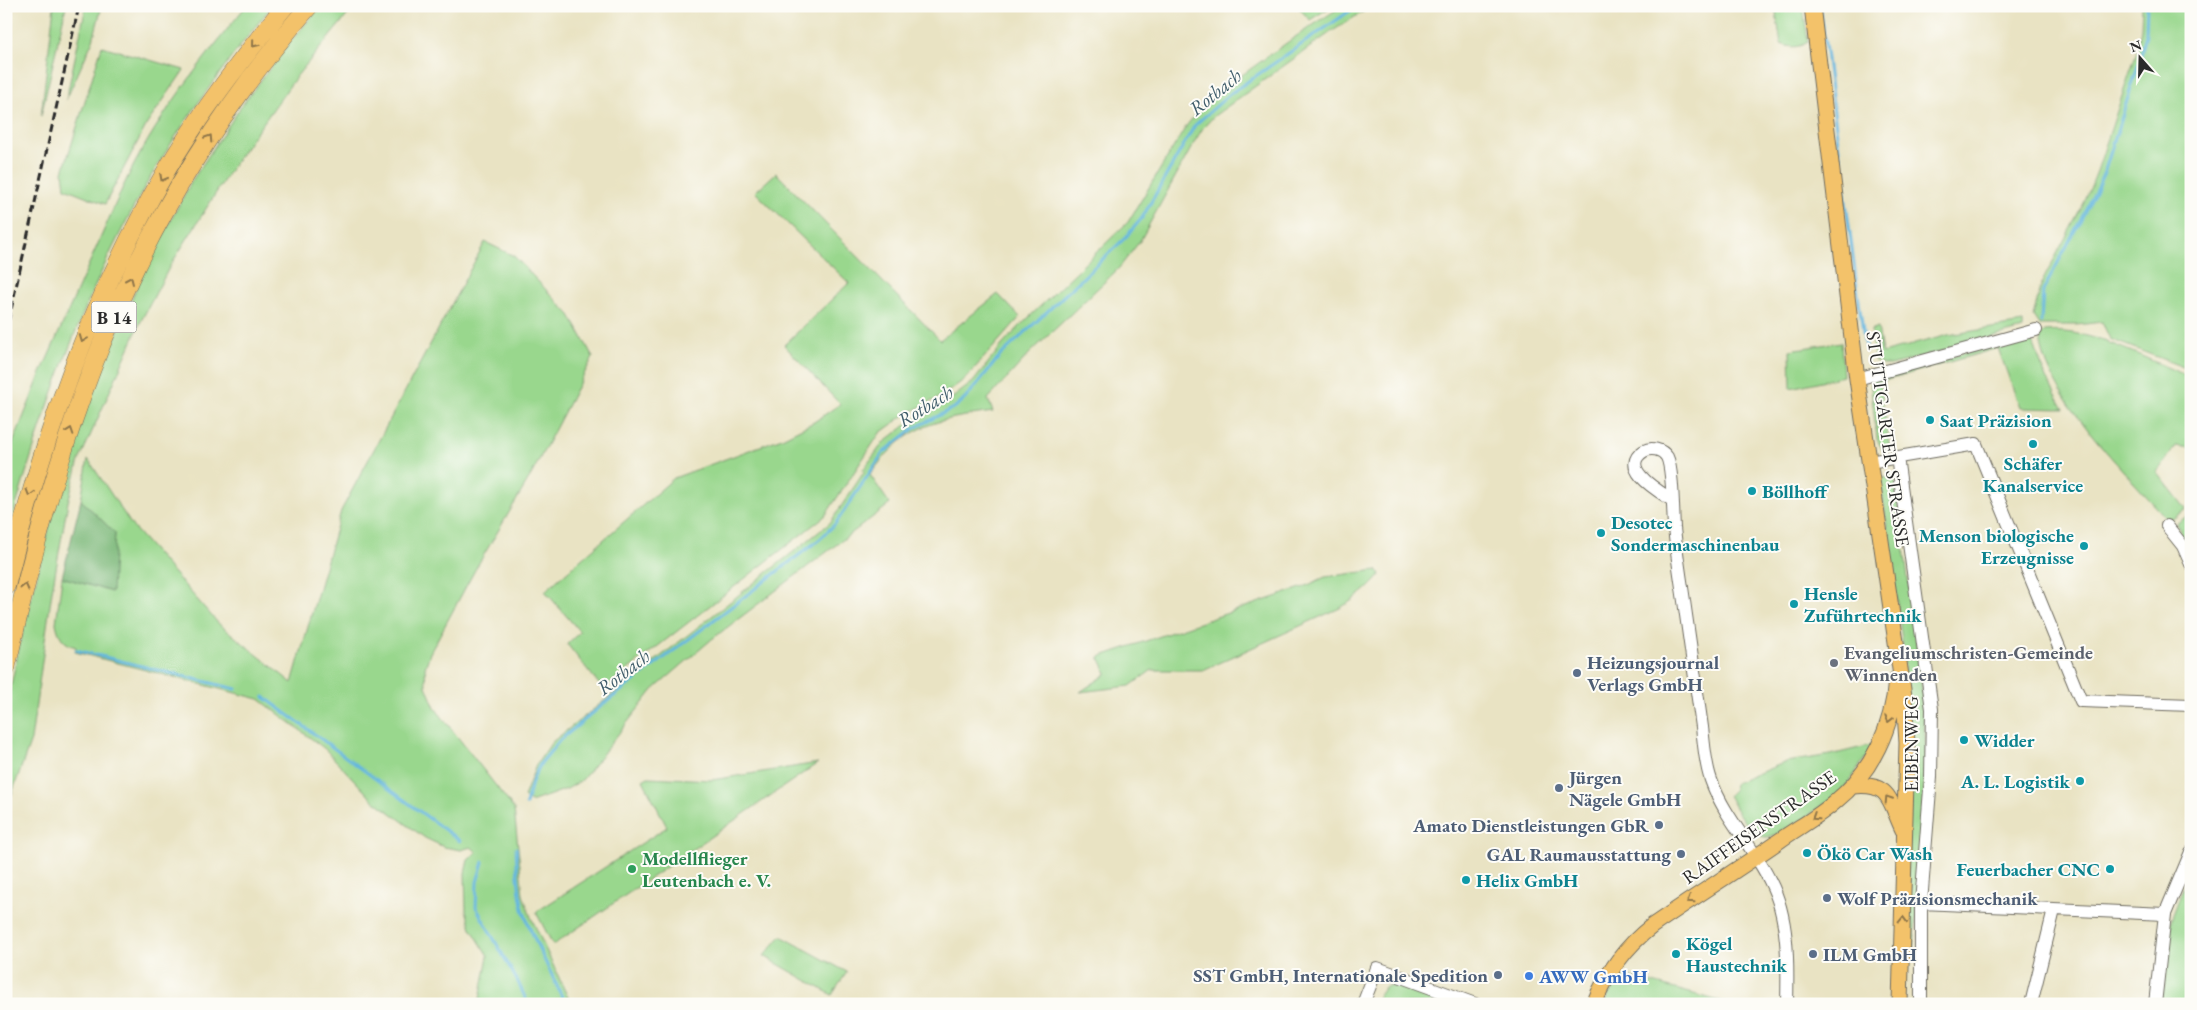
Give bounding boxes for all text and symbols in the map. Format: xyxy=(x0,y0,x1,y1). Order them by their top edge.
north arrow xyxy=(2114,32,2164,82)
text: N xyxy=(2127,35,2145,56)
one-way arrow xyxy=(252,38,260,47)
water label: Rotbach xyxy=(1183,62,1247,121)
one-way arrow xyxy=(203,135,213,144)
one-way arrow xyxy=(159,173,169,182)
one-way arrow xyxy=(123,276,134,285)
road number: B 14 xyxy=(92,302,136,332)
street label: STUTTGARTER STRASSE xyxy=(1860,330,1916,549)
one-way arrow xyxy=(79,335,89,343)
water label: Rotbach xyxy=(892,379,958,433)
place label: Saat Präzision xyxy=(1940,408,2052,433)
marker: Saat Präzision xyxy=(1924,414,1936,426)
one-way arrow xyxy=(65,427,75,436)
marker: Schäfer Kanalservice xyxy=(2027,438,2039,450)
place label: Schäfer Kanalservice xyxy=(1983,451,2083,498)
place label: Böllhoff xyxy=(1762,479,1829,504)
marker: Böllhoff xyxy=(1746,485,1758,497)
one-way arrow xyxy=(26,488,36,496)
place label: Desotec Sondermaschinenbau xyxy=(1611,510,1780,557)
place label: Menson biologische Erzeugnisse xyxy=(1919,523,2074,570)
marker: Desotec Sondermaschinenbau xyxy=(1595,527,1607,539)
marker: Menson biologische Erzeugnisse xyxy=(2078,540,2090,552)
place label: Hensle Zuführtechnik xyxy=(1804,581,1922,628)
one-way arrow xyxy=(19,583,30,591)
marker: Hensle Zuführtechnik xyxy=(1788,598,1800,610)
place label: Evangeliumschristen-Gemeinde Winnenden xyxy=(1844,640,2093,687)
water label: Rotbach xyxy=(591,643,655,701)
place label: Heizungsjournal Verlags GmbH xyxy=(1587,650,1720,697)
marker: Evangeliumschristen-Gemeinde Winnenden xyxy=(1828,657,1840,669)
marker: Heizungsjournal Verlags GmbH xyxy=(1571,667,1583,679)
street label: EIBENWEG xyxy=(1899,696,1924,792)
one-way arrow xyxy=(1884,714,1895,723)
place label: Widder xyxy=(1974,728,2035,753)
marker: Widder xyxy=(1958,734,1970,746)
street label: RAIFFEISENSTRASSE xyxy=(1677,764,1841,890)
place label: Jürgen Nägele GmbH xyxy=(1567,765,1681,812)
place label: A. L. Logistik xyxy=(1960,769,2071,794)
marker: A. L. Logistik xyxy=(2074,775,2086,787)
marker: Jürgen Nägele GmbH xyxy=(1553,782,1565,794)
one-way arrow xyxy=(1885,795,1894,804)
one-way arrow xyxy=(1811,810,1820,820)
place label: Amato Dienstleistungen GbR xyxy=(1412,813,1650,838)
marker: Amato Dienstleistungen GbR xyxy=(1653,819,1665,831)
place label: Ökö Car Wash xyxy=(1817,841,1933,866)
place label: GAL Raumausstattung xyxy=(1487,842,1671,867)
place label: Modellflieger Leutenbach e. V. xyxy=(642,846,771,893)
marker: Ökö Car Wash xyxy=(1801,847,1813,859)
marker: GAL Raumausstattung xyxy=(1675,848,1687,860)
place label: Feuerbacher CNC xyxy=(1957,857,2100,882)
marker: Modellflieger Leutenbach e. V. xyxy=(626,863,638,875)
marker: Feuerbacher CNC xyxy=(2104,863,2116,875)
place label: Helix GmbH xyxy=(1476,868,1578,893)
marker: Helix GmbH xyxy=(1460,874,1472,886)
place label: Wolf Präzisionsmechanik xyxy=(1837,886,2038,911)
marker: Wolf Präzisionsmechanik xyxy=(1821,892,1833,904)
one-way arrow xyxy=(1687,894,1696,903)
one-way arrow xyxy=(1897,916,1908,924)
place label: Kögel Haustechnik xyxy=(1686,931,1787,978)
place label: ILM GmbH xyxy=(1823,942,1917,967)
marker: Kögel Haustechnik xyxy=(1670,948,1682,960)
marker: ILM GmbH xyxy=(1807,948,1819,960)
place label: SST GmbH, Internationale Spedition xyxy=(1193,963,1488,988)
place label: AWW GmbH xyxy=(1538,964,1648,989)
marker: SST GmbH, Internationale Spedition xyxy=(1492,969,1504,981)
marker: AWW GmbH xyxy=(1523,970,1535,982)

